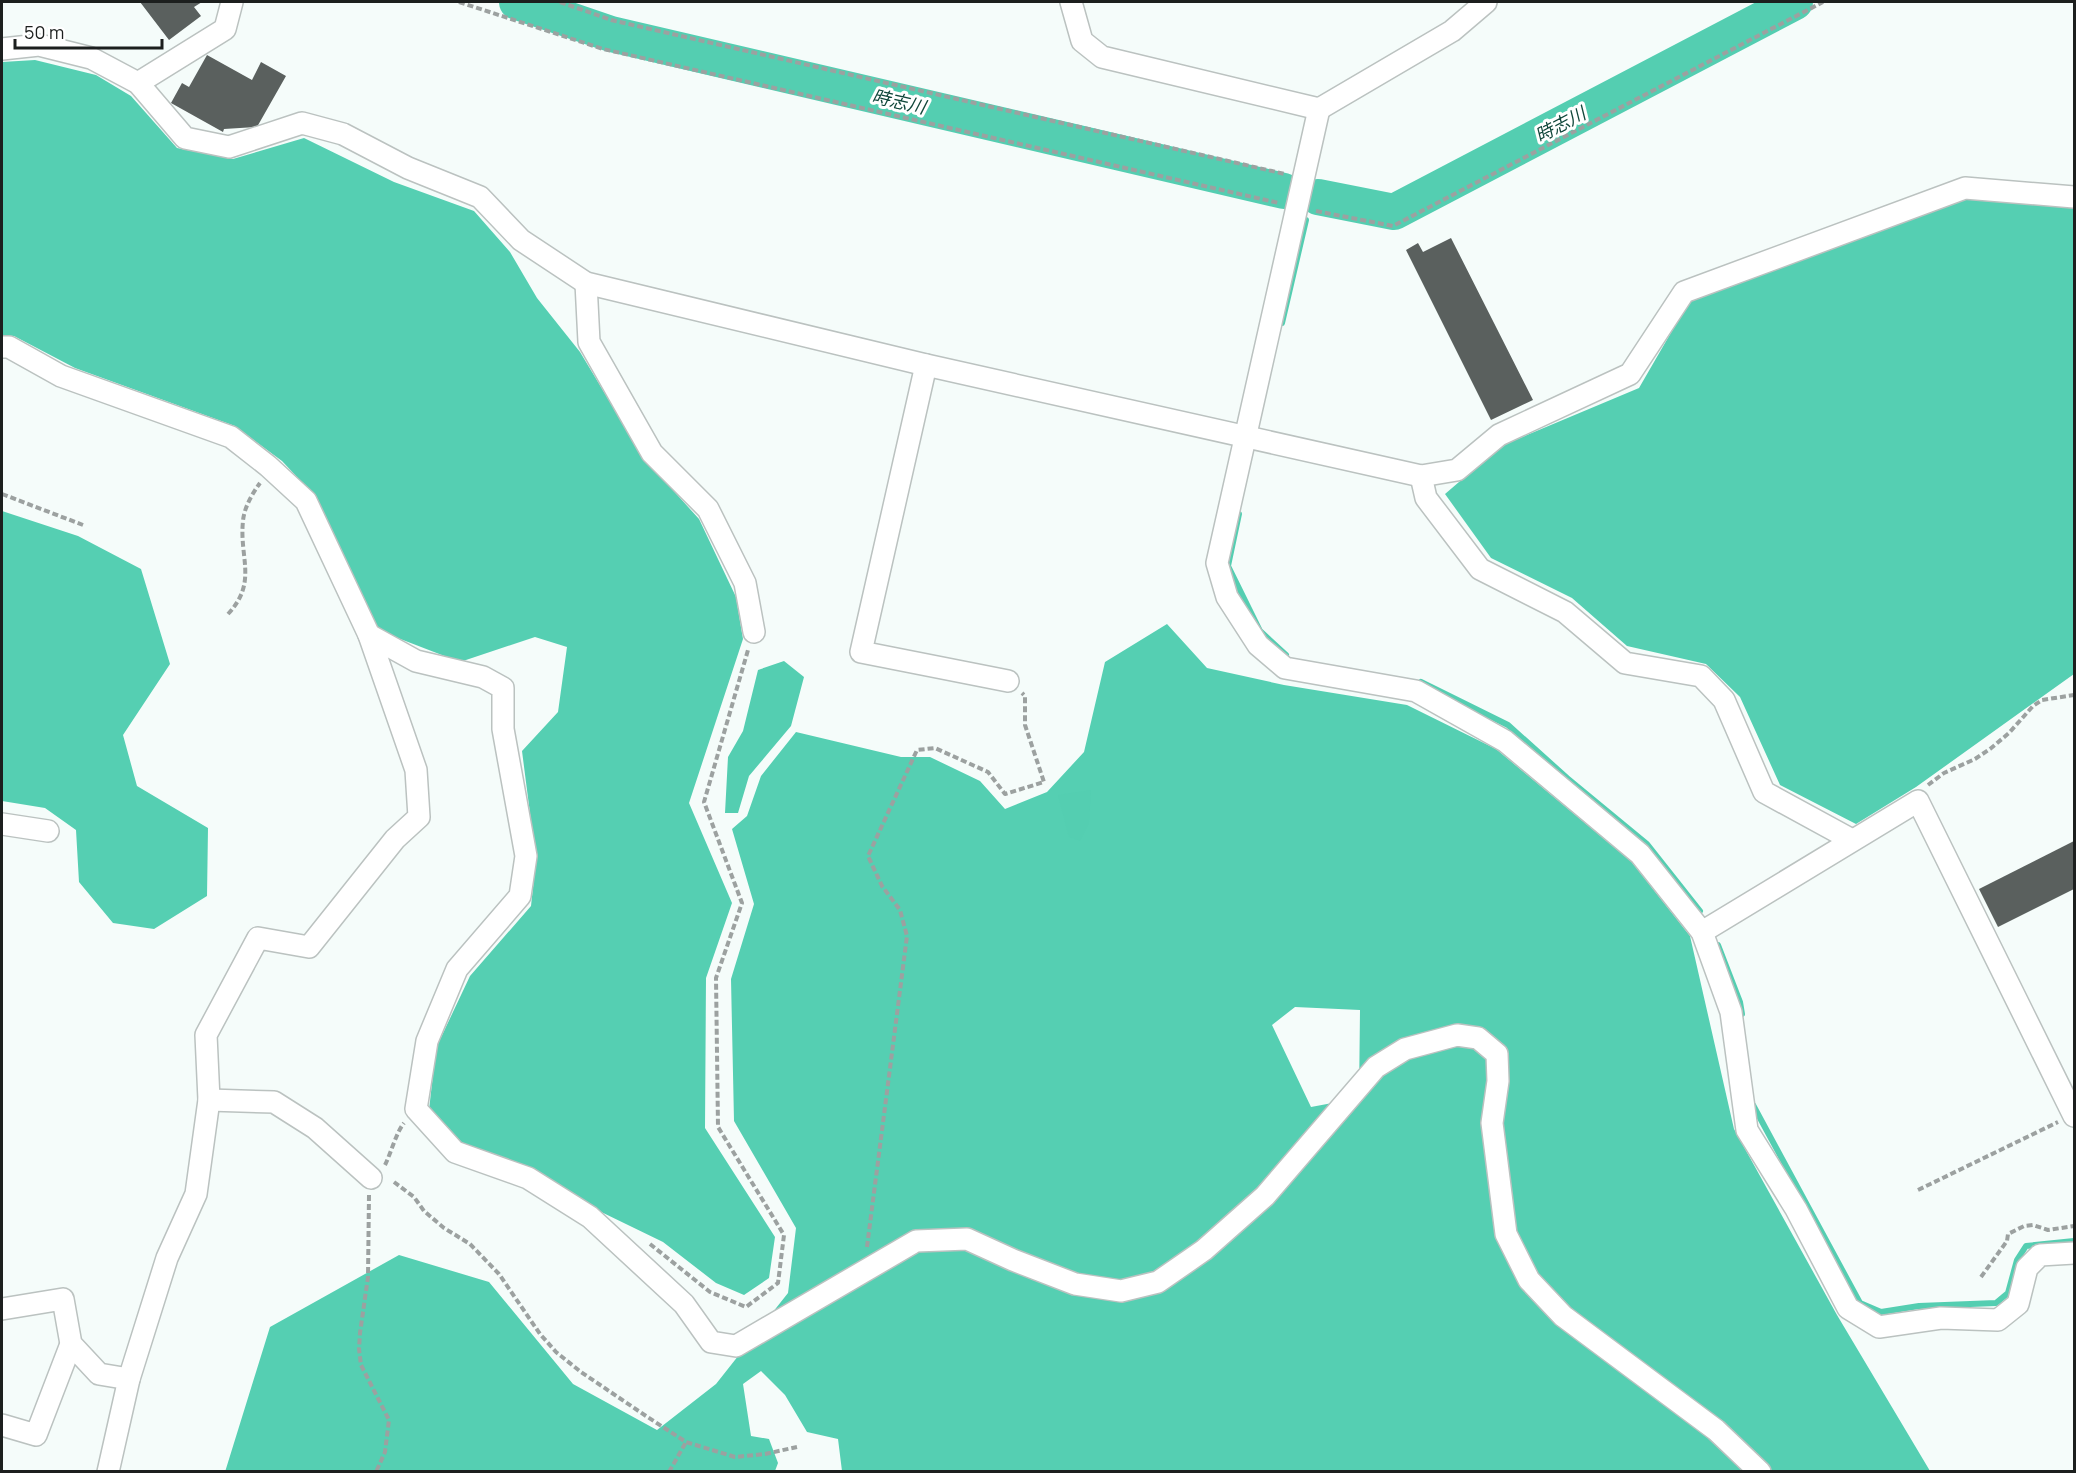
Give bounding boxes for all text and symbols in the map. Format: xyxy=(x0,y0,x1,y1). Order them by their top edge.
scale bar xyxy=(15,12,162,50)
text: 50 m xyxy=(24,20,64,44)
water label: 時志川 xyxy=(870,83,930,119)
water label: 時志川 xyxy=(1531,100,1591,147)

